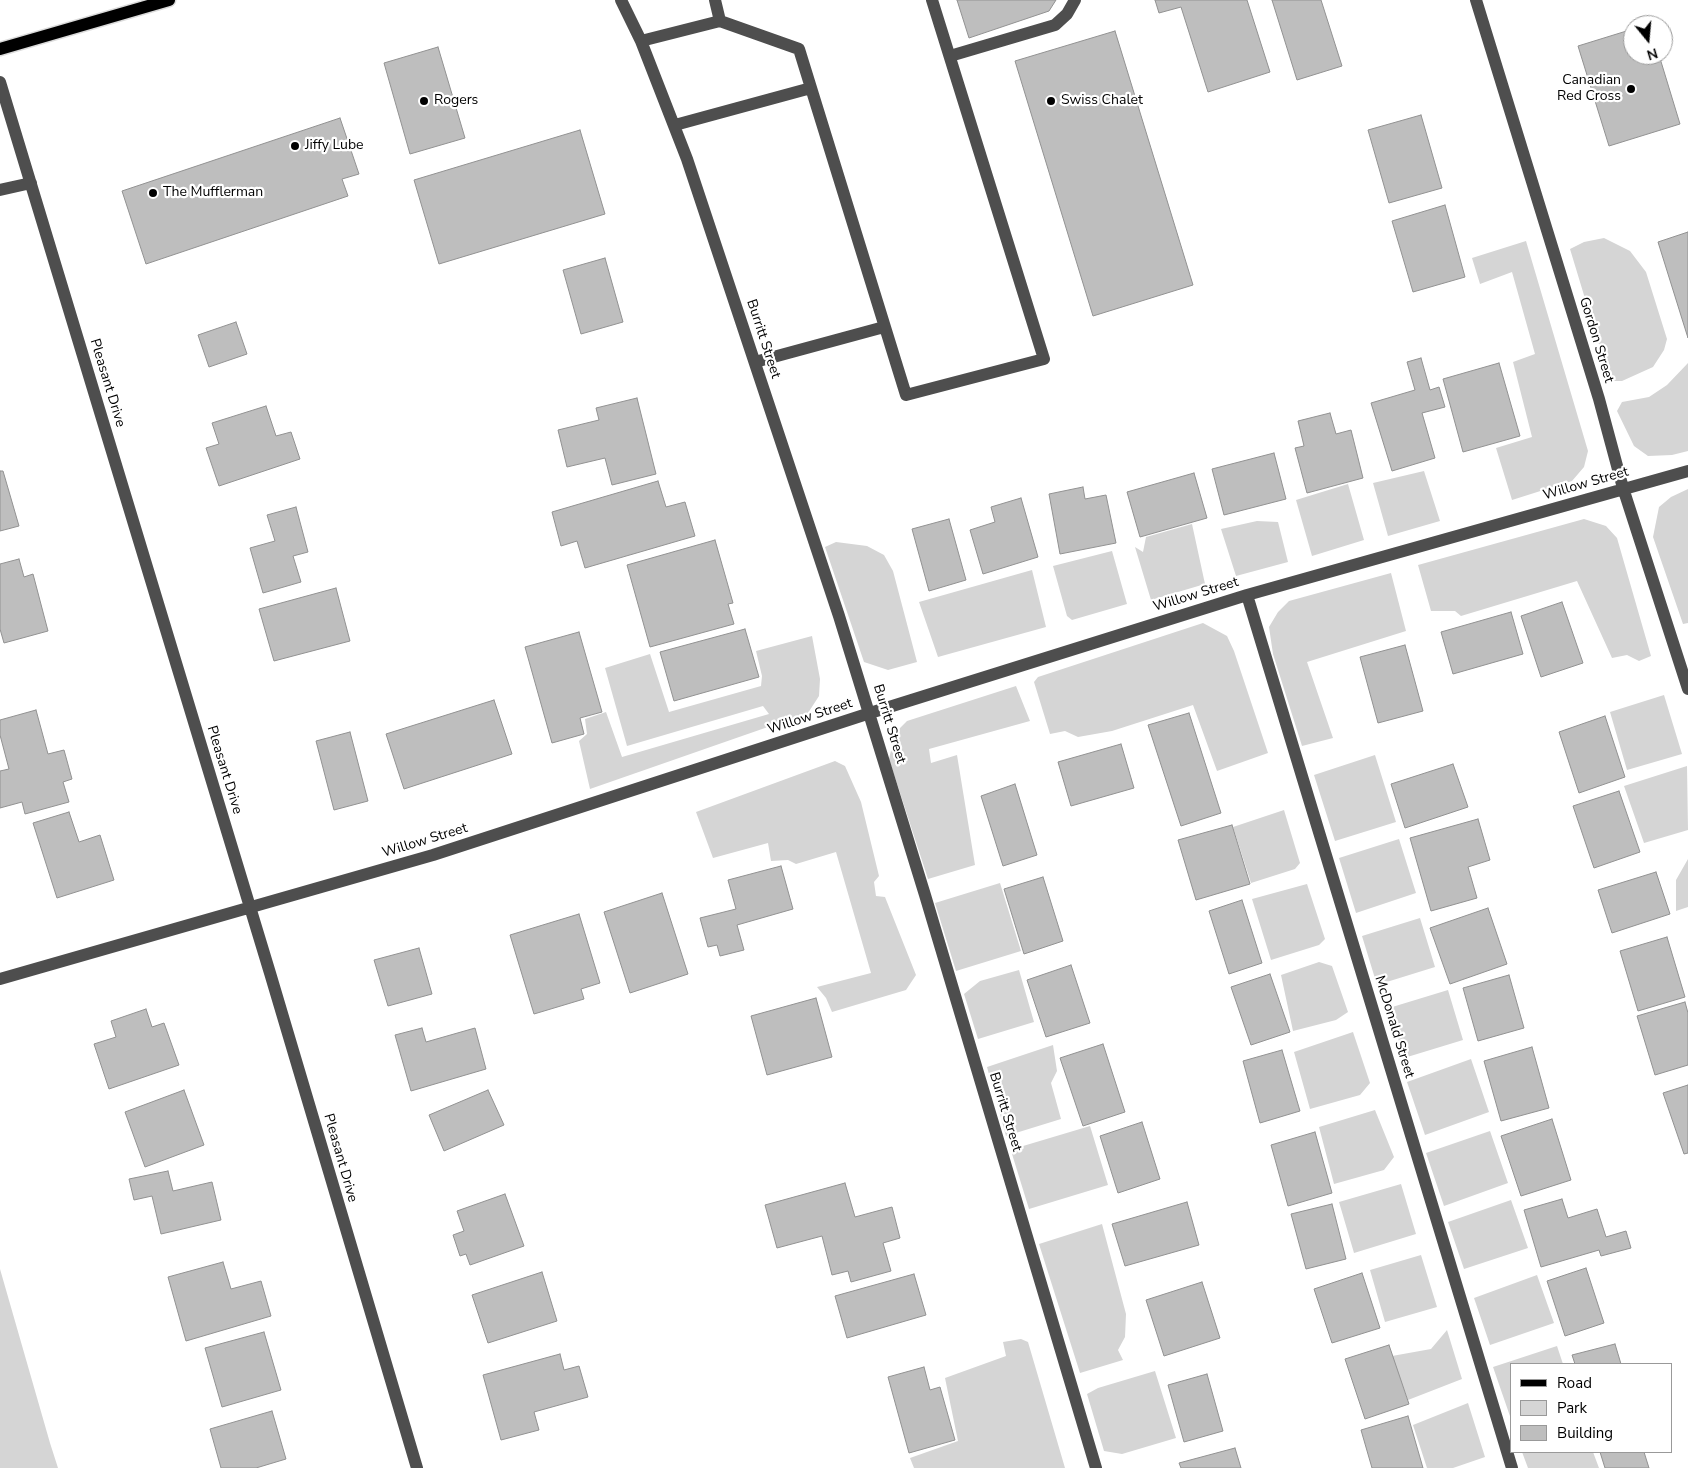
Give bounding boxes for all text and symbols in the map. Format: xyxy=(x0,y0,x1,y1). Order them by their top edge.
north arrow xyxy=(1623,15,1673,65)
text: N xyxy=(1644,43,1660,64)
place label: Canadian Red Cross xyxy=(1557,73,1621,105)
marker: Canadian Red Cross xyxy=(1625,83,1637,95)
place label: Rogers xyxy=(434,93,478,109)
place label: Swiss Chalet xyxy=(1061,93,1143,109)
marker: Rogers xyxy=(418,95,430,107)
marker: Swiss Chalet xyxy=(1045,95,1057,107)
place label: Jiffy Lube xyxy=(305,138,363,154)
marker: Jiffy Lube xyxy=(289,140,301,152)
place label: The Mufflerman xyxy=(163,185,263,201)
marker: The Mufflerman xyxy=(147,187,159,199)
street label: Gordon Street xyxy=(1575,295,1617,385)
street label: Burritt Street xyxy=(742,297,784,381)
street label: Pleasant Drive xyxy=(86,337,128,429)
street label: Willow Street xyxy=(1541,464,1631,504)
street label: Willow Street xyxy=(1151,574,1241,616)
street label: Burritt Street xyxy=(869,682,909,766)
street label: Willow Street xyxy=(765,695,855,739)
street label: Pleasant Drive xyxy=(203,724,245,816)
street label: Willow Street xyxy=(380,820,470,862)
street label: McDonald Street xyxy=(1370,974,1418,1080)
street label: Burritt Street xyxy=(985,1070,1025,1154)
street label: Pleasant Drive xyxy=(319,1112,361,1204)
legend xyxy=(1510,1363,1673,1453)
text: Road xyxy=(1557,1373,1592,1393)
text: Park xyxy=(1557,1398,1587,1418)
text: Building xyxy=(1557,1423,1613,1443)

